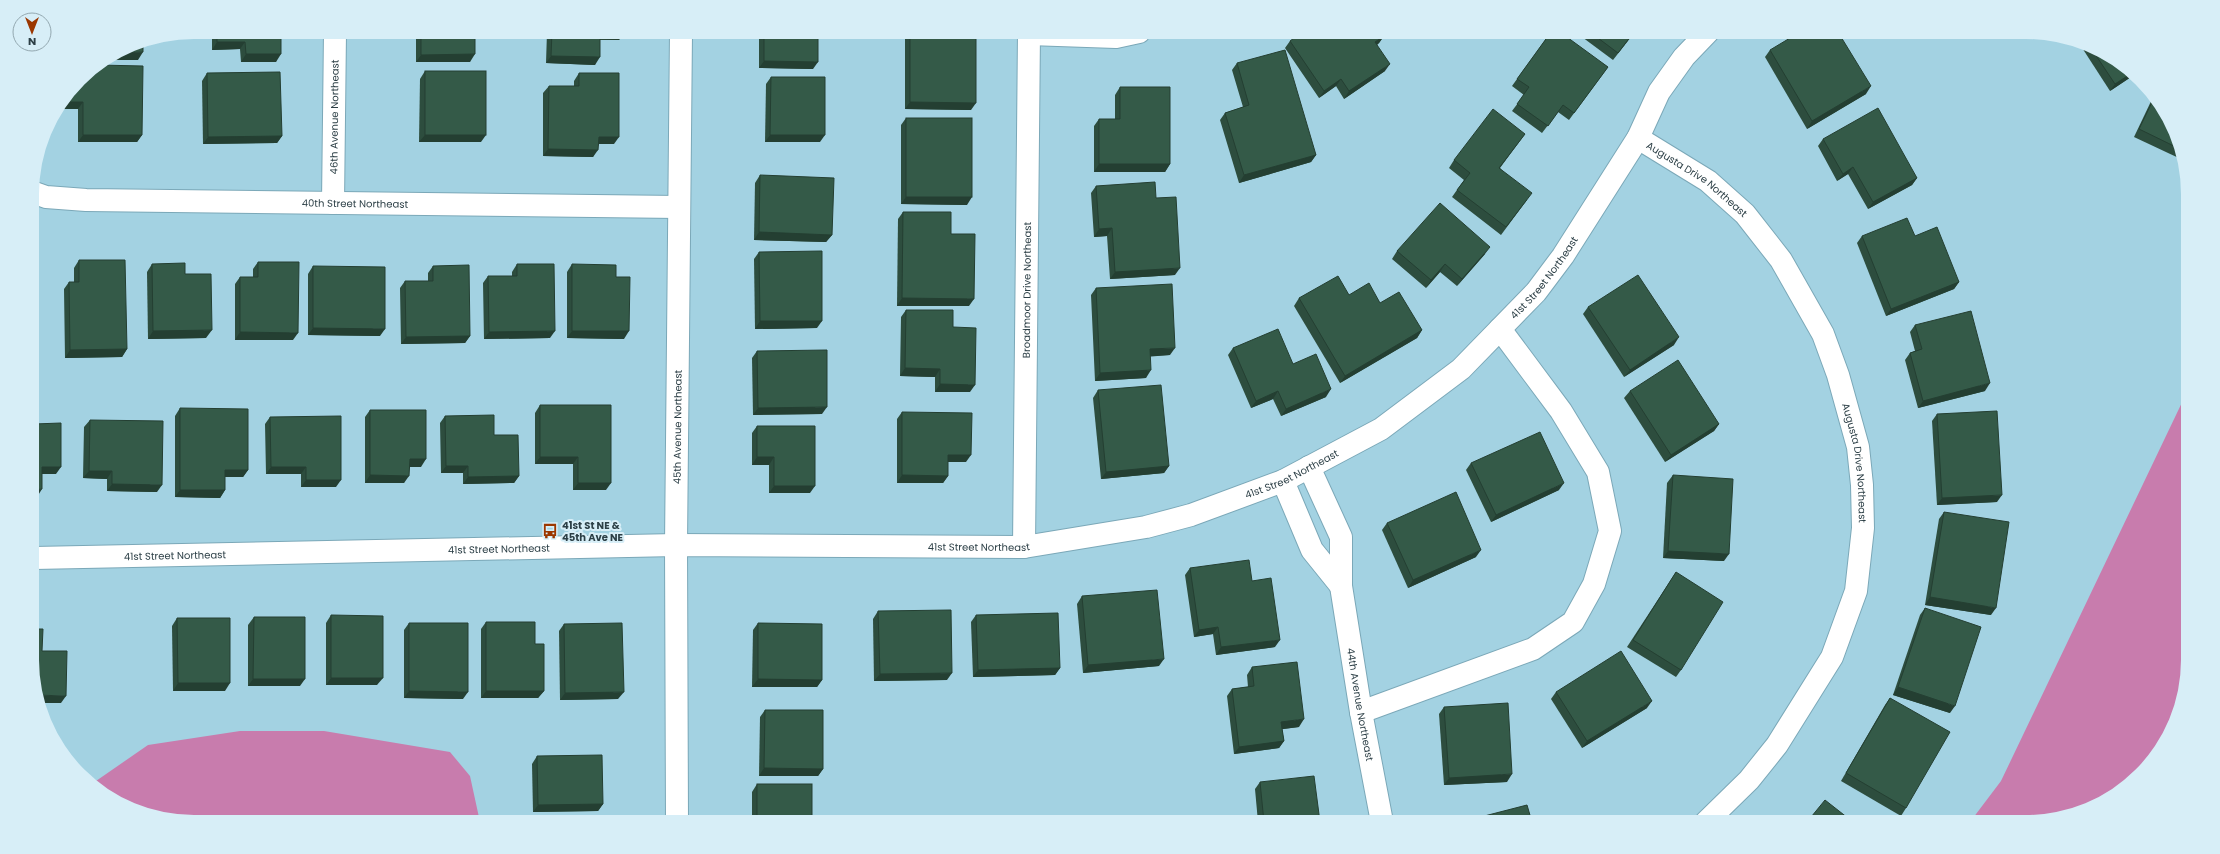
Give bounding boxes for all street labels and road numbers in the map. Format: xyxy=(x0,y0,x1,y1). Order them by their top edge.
street label: 46th Avenue Northeast xyxy=(326,59,343,174)
street label: Augusta Drive Northeast xyxy=(1643,138,1751,221)
street label: 40th Street Northeast xyxy=(302,196,409,212)
street label: Broadmoor Drive Northeast xyxy=(1019,221,1035,358)
street label: 41st Street Northeast xyxy=(1507,233,1582,323)
street label: 45th Avenue Northeast xyxy=(670,369,686,484)
street label: Augusta Drive Northeast xyxy=(1838,401,1870,523)
street label: 41st Street Northeast xyxy=(1243,446,1341,503)
street label: 41st Street Northeast xyxy=(928,539,1031,555)
street label: 41st Street Northeast xyxy=(448,541,550,558)
street label: 41st Street Northeast xyxy=(124,547,227,564)
street label: 44th Avenue Northeast xyxy=(1343,647,1377,763)

